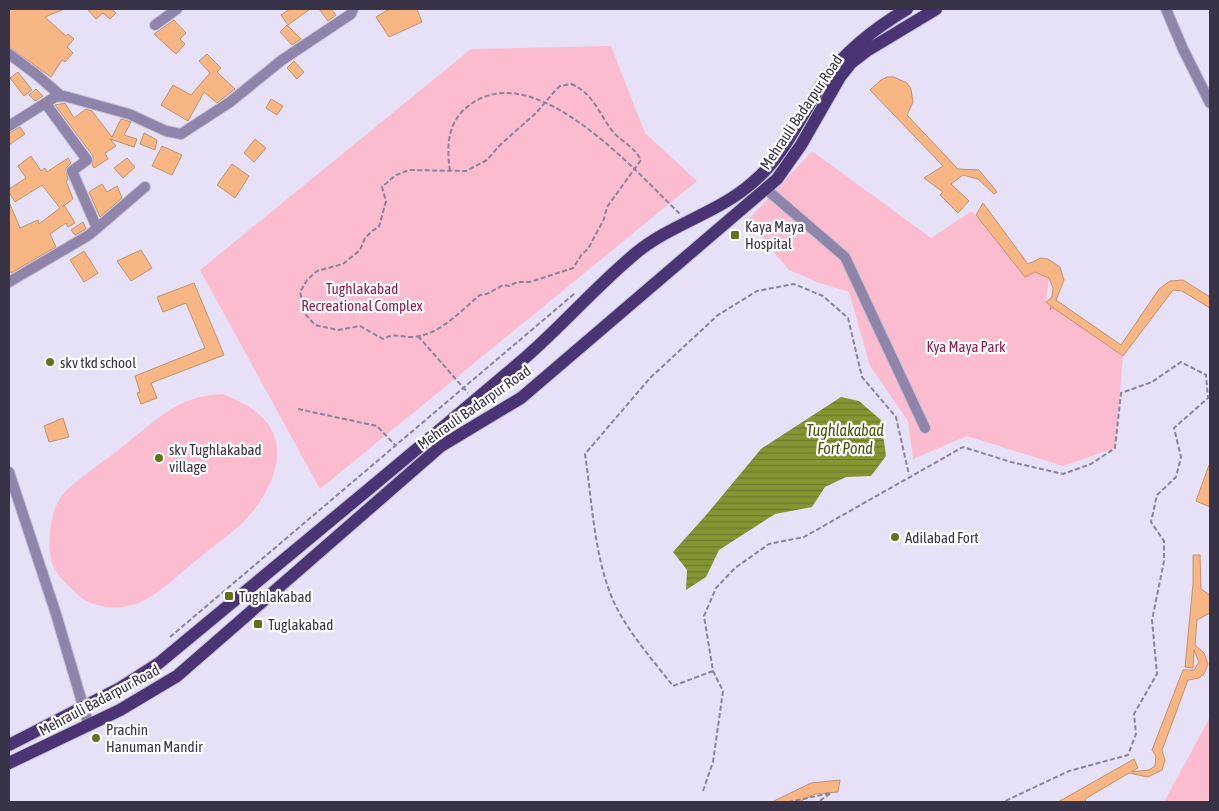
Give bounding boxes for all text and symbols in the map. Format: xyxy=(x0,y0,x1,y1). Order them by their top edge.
street label: Mehrauli Badarpur Road xyxy=(756,52,846,172)
place label: Kaya Maya Hospital xyxy=(745,218,804,252)
marker: Kaya Maya Hospital xyxy=(729,229,741,241)
park label: Tughlakabad Recreational Complex xyxy=(301,280,423,314)
park label: Kya Maya Park xyxy=(926,338,1006,355)
place label: skv tkd school xyxy=(60,354,136,371)
marker: skv tkd school xyxy=(44,356,56,368)
street label: Mehrauli Badarpur Road xyxy=(414,362,534,452)
water label: Tughlakabad Fort Pond xyxy=(806,421,884,457)
place label: skv Tughlakabad village xyxy=(169,441,262,475)
marker: skv Tughlakabad village xyxy=(153,452,165,464)
place label: Adilabad Fort xyxy=(905,529,979,546)
marker: Adilabad Fort xyxy=(889,531,901,543)
place label: Tughlakabad xyxy=(239,588,312,605)
marker: Tughlakabad xyxy=(223,590,235,602)
place label: Tuglakabad xyxy=(268,616,333,633)
marker: Tuglakabad xyxy=(252,618,264,630)
street label: Mehrauli Badarpur Road xyxy=(36,661,162,739)
place label: Prachin Hanuman Mandir xyxy=(106,721,203,755)
marker: Prachin Hanuman Mandir xyxy=(90,732,102,744)

